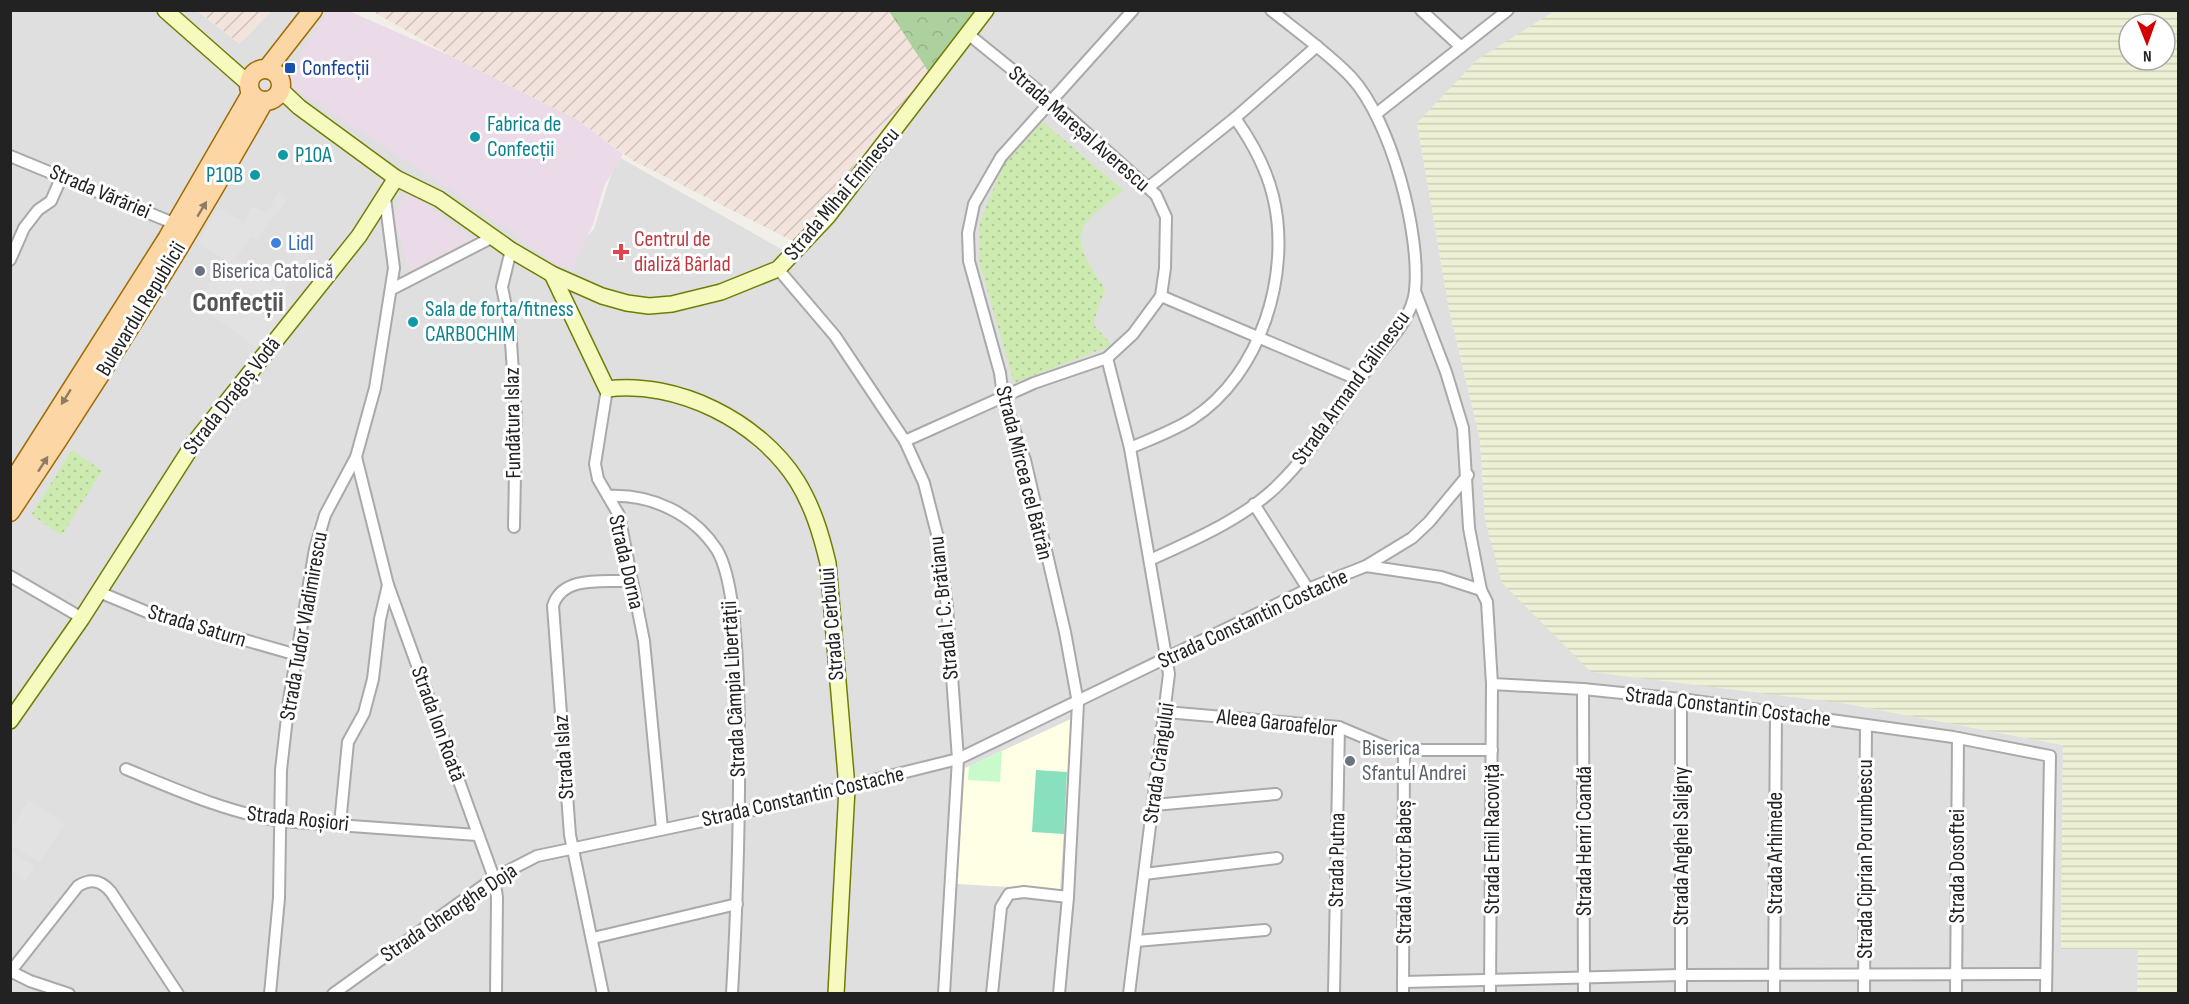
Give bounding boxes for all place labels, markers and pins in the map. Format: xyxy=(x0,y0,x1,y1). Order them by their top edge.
place label: Confecții xyxy=(302,55,369,82)
marker: Confecții xyxy=(283,61,297,75)
place label: Fabrica de Confecții xyxy=(487,111,561,163)
marker: Fabrica de Confecții xyxy=(468,130,482,144)
place label: P10A xyxy=(295,142,332,169)
marker: P10A xyxy=(276,148,290,162)
place label: P10B xyxy=(206,162,243,189)
marker: P10B xyxy=(248,168,262,182)
place label: Centrul de dializă Bârlad xyxy=(634,226,731,278)
place label: Lidl xyxy=(288,230,314,257)
marker: Lidl xyxy=(269,236,283,250)
marker: Centrul de dializă Bârlad xyxy=(612,243,630,261)
place label: Biserica Catolică xyxy=(212,258,334,285)
marker: Biserica Catolică xyxy=(193,264,207,278)
place label: Sala de forta/fitness CARBOCHIM xyxy=(425,296,574,348)
marker: Sala de forta/fitness CARBOCHIM xyxy=(406,315,420,329)
place label: Biserica Sfantul Andrei xyxy=(1362,735,1466,787)
marker: Biserica Sfantul Andrei xyxy=(1343,754,1357,768)

